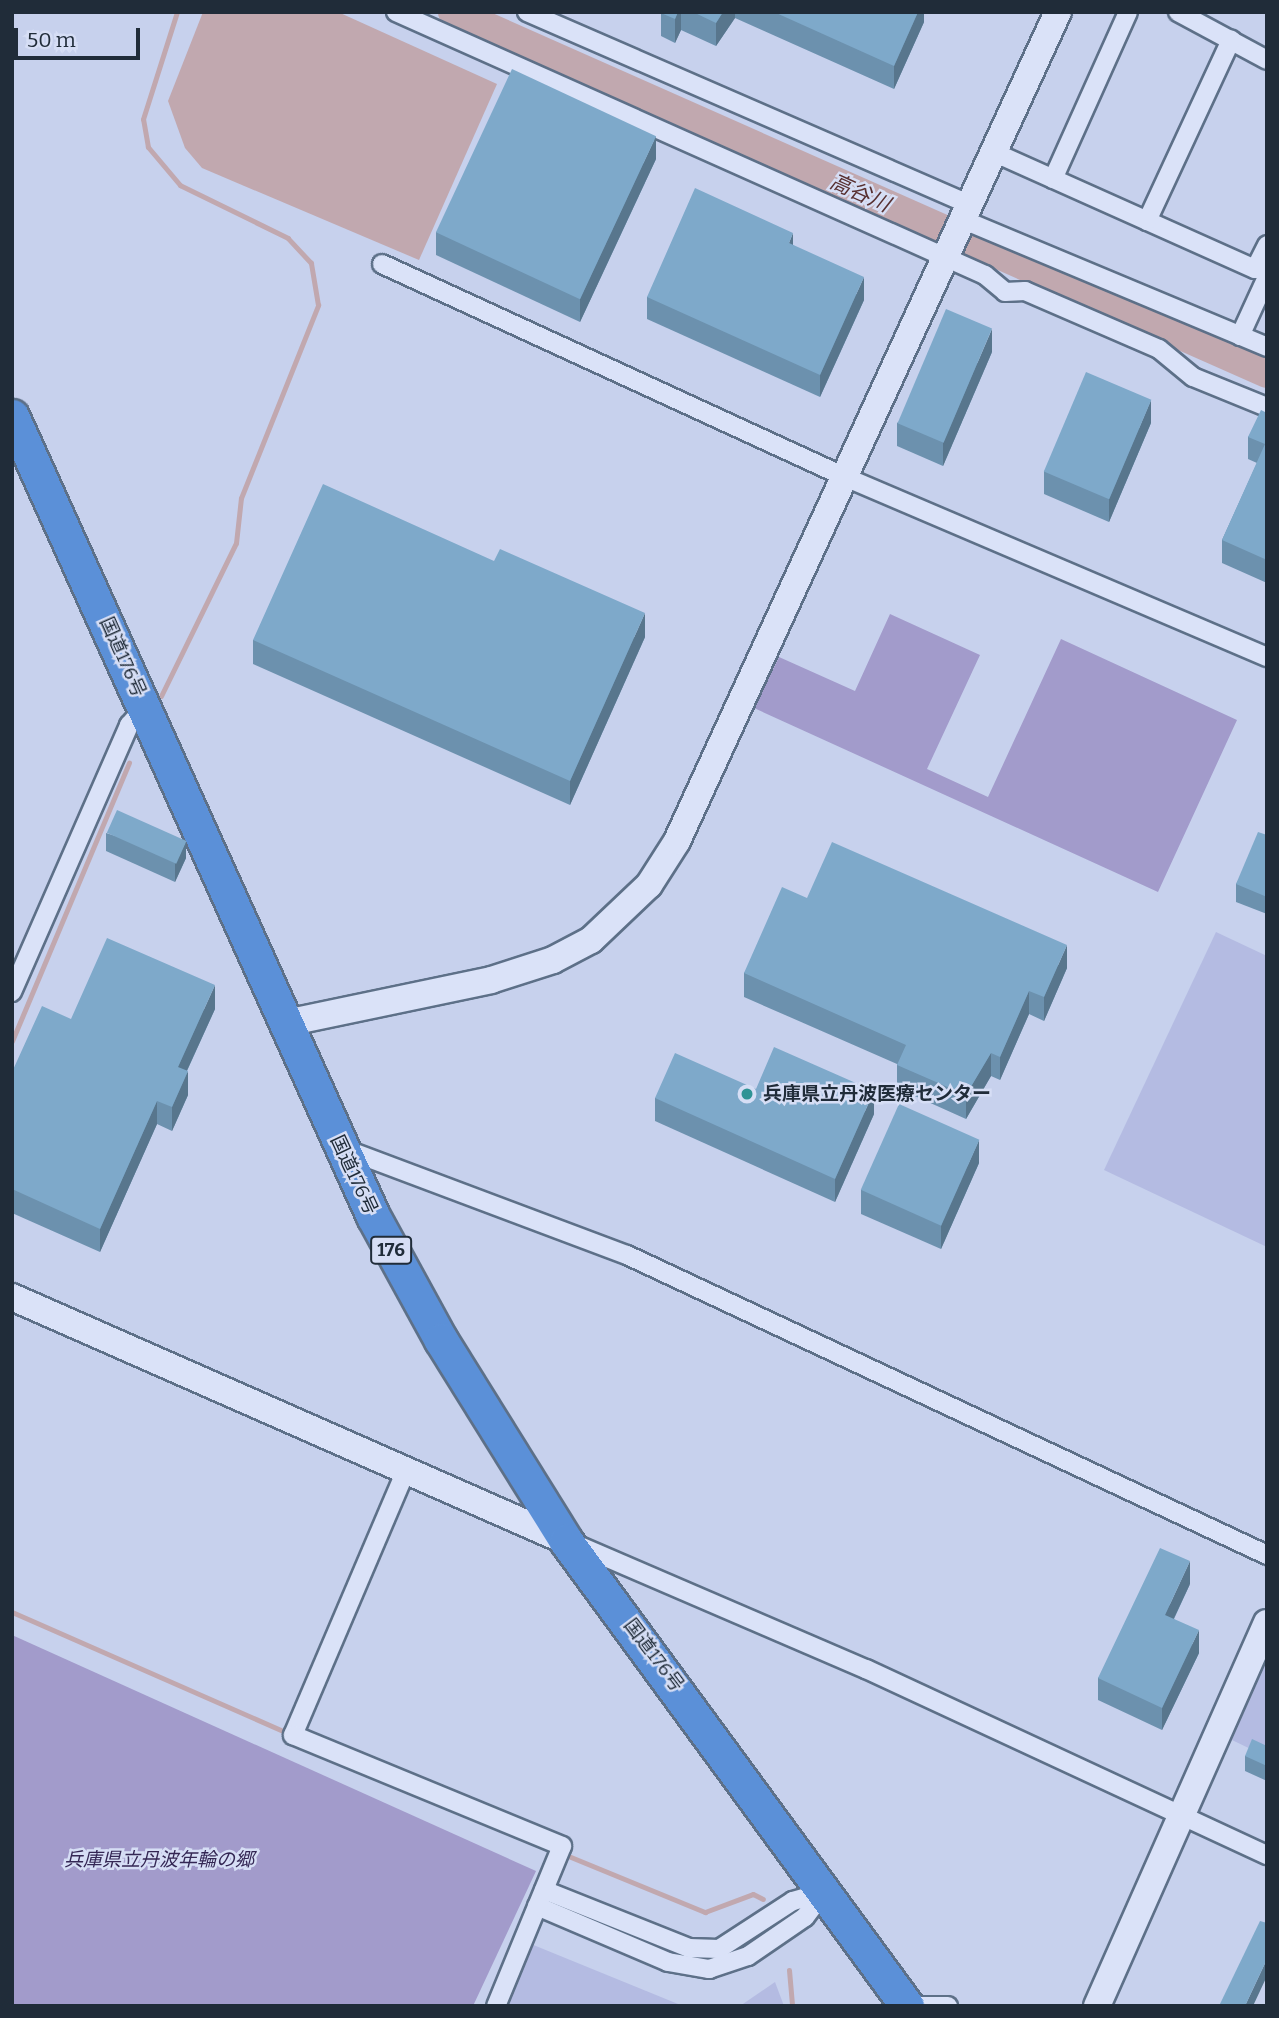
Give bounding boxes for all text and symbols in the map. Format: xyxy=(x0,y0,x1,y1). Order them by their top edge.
scale bar xyxy=(18,14,144,58)
text: 50 m xyxy=(27,27,76,53)
water label: 高谷川 xyxy=(826,169,894,217)
street label: 国道176号 xyxy=(95,614,151,700)
place label: 兵庫県立丹波医療センター xyxy=(763,1083,991,1105)
marker: 兵庫県立丹波医療センター xyxy=(737,1084,757,1104)
street label: 国道176号 xyxy=(326,1132,382,1218)
road number: 176 xyxy=(370,1236,412,1265)
street label: 国道176号 xyxy=(619,1614,689,1696)
park label: 兵庫県立丹波年輪の郷 xyxy=(64,1849,254,1871)

